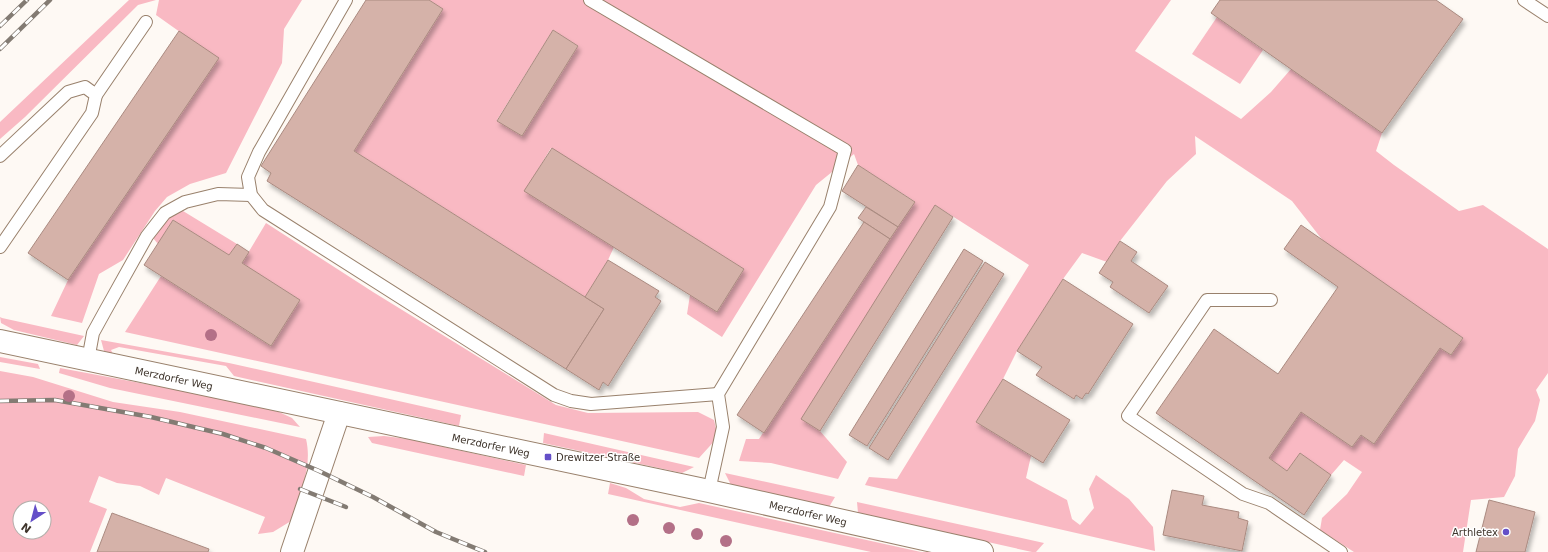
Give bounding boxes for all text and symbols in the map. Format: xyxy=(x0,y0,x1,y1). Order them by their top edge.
street label: Merzdorfer Weg xyxy=(134,365,214,392)
street label: Merzdorfer Weg xyxy=(451,432,531,459)
marker: Drewitzer Straße xyxy=(543,452,553,462)
place label: Drewitzer Straße xyxy=(556,452,640,463)
street label: Merzdorfer Weg xyxy=(768,499,848,528)
north arrow xyxy=(12,500,52,540)
text: N xyxy=(19,520,34,536)
place label: Arthletex xyxy=(1452,527,1498,538)
marker: Arthletex xyxy=(1501,527,1511,537)

